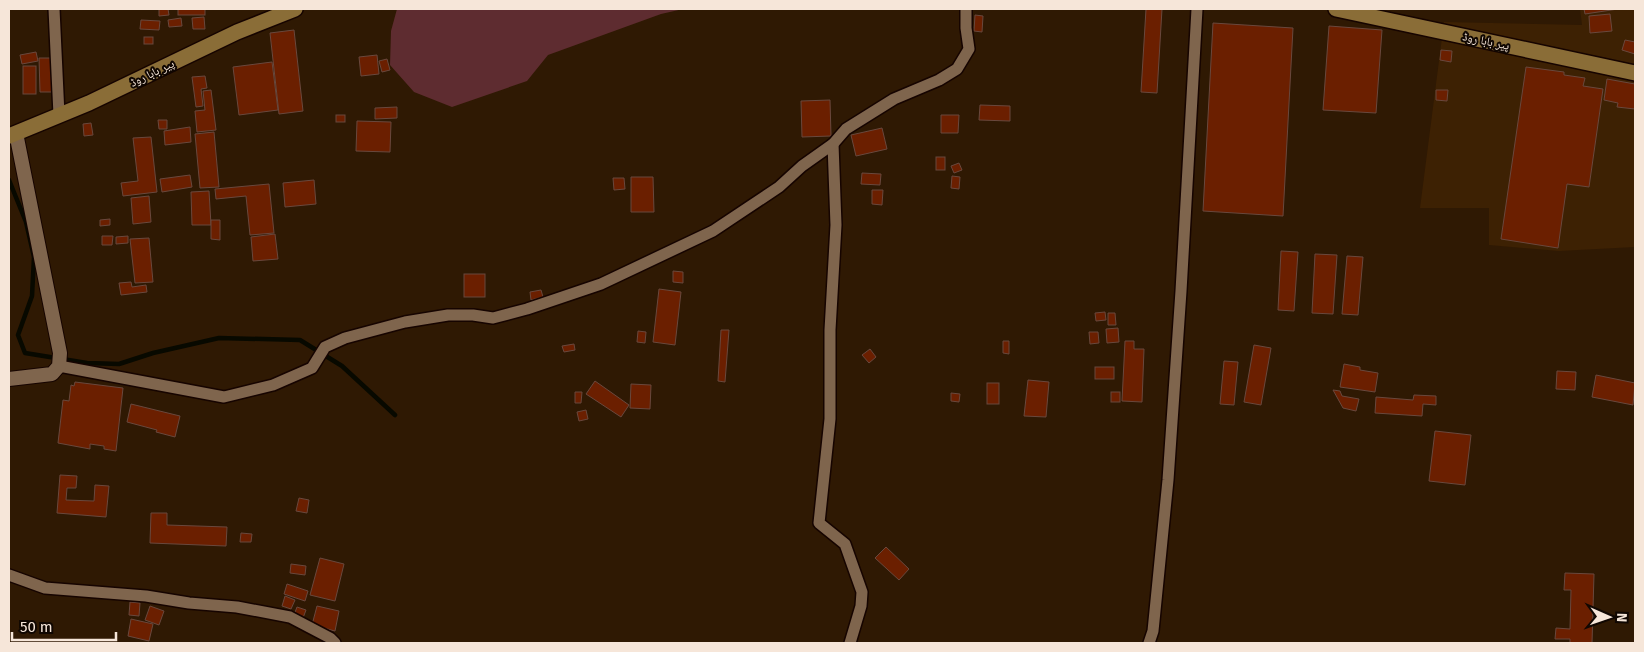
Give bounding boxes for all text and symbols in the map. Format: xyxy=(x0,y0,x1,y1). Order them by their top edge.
street label: پیر بابا روڈ xyxy=(1461,29,1511,53)
street label: پیر بابا روڈ xyxy=(128,56,177,90)
north arrow xyxy=(1584,592,1634,642)
scale bar xyxy=(12,610,116,642)
text: N xyxy=(1613,612,1630,622)
text: 50 m xyxy=(20,618,53,636)

